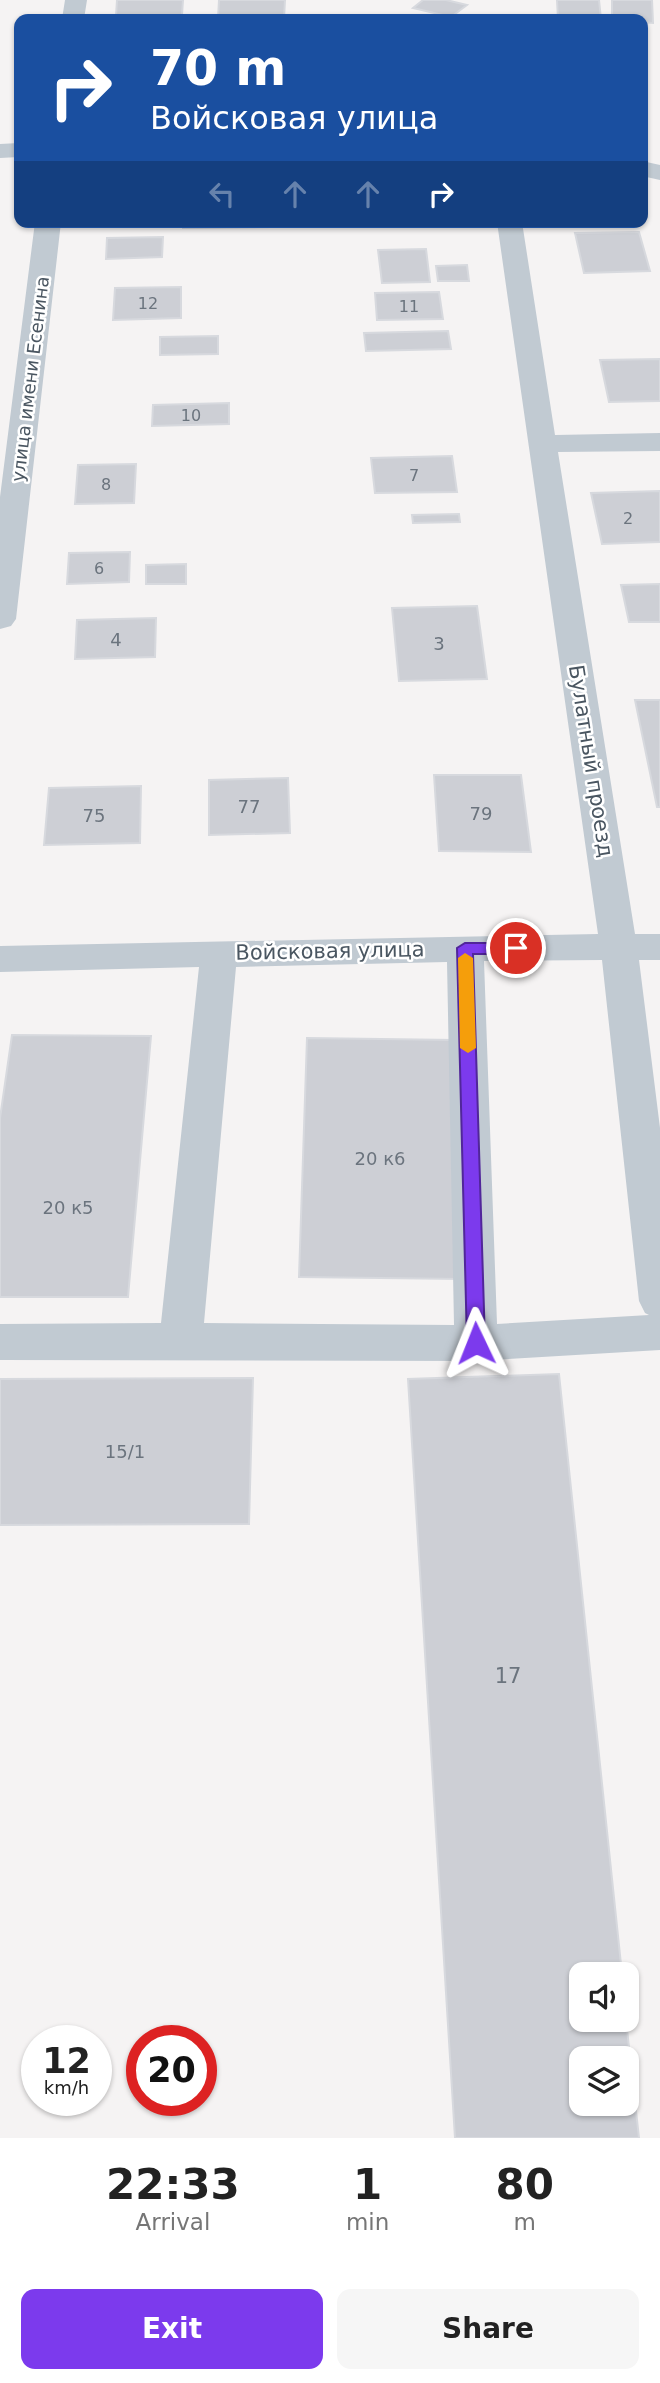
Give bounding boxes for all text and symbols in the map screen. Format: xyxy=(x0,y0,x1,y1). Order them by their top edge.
text: 70 m xyxy=(150,40,286,97)
icon: right xyxy=(35,42,126,133)
text: Войсковая улица xyxy=(150,99,438,137)
icon: left xyxy=(203,175,241,213)
icon: ahead xyxy=(276,175,314,213)
icon: ahead xyxy=(349,175,387,213)
icon: right xyxy=(422,175,460,213)
street label: улица имени Есенина xyxy=(7,275,53,483)
house number: 12 xyxy=(138,294,158,313)
house number: 11 xyxy=(399,297,419,316)
house number: 10 xyxy=(181,406,201,425)
house number: 7 xyxy=(409,466,419,485)
house number: 8 xyxy=(101,475,111,494)
house number: 2 xyxy=(623,509,633,528)
house number: 6 xyxy=(94,559,104,578)
house number: 4 xyxy=(110,629,122,650)
house number: 3 xyxy=(433,633,445,654)
street label: Булатный проезд xyxy=(564,663,618,859)
house number: 77 xyxy=(238,796,260,817)
house number: 79 xyxy=(470,803,492,824)
house number: 75 xyxy=(83,805,105,826)
pin xyxy=(486,918,546,978)
icon: arrive xyxy=(497,929,535,967)
street label: Войсковая улица xyxy=(235,937,425,965)
house number: 20 к6 xyxy=(355,1148,405,1169)
house number: 20 к5 xyxy=(43,1197,93,1218)
position arrow xyxy=(439,1306,513,1380)
house number: 15/1 xyxy=(105,1441,145,1462)
house number: 17 xyxy=(495,1664,521,1688)
map controls xyxy=(569,1962,639,2116)
button: sound xyxy=(569,1962,639,2032)
speed limit sign: 20 xyxy=(126,2025,217,2116)
text: 12 xyxy=(42,2041,91,2081)
button: layers xyxy=(569,2046,639,2116)
text: km/h xyxy=(44,2077,89,2098)
text: 22:33 xyxy=(106,2160,240,2209)
text: 1 xyxy=(353,2160,382,2209)
text: 80 xyxy=(495,2160,554,2209)
text: Arrival xyxy=(136,2209,210,2235)
text: min xyxy=(346,2209,389,2235)
text: m xyxy=(513,2209,536,2235)
button: Exit xyxy=(21,2289,323,2369)
button: Share xyxy=(337,2289,639,2369)

